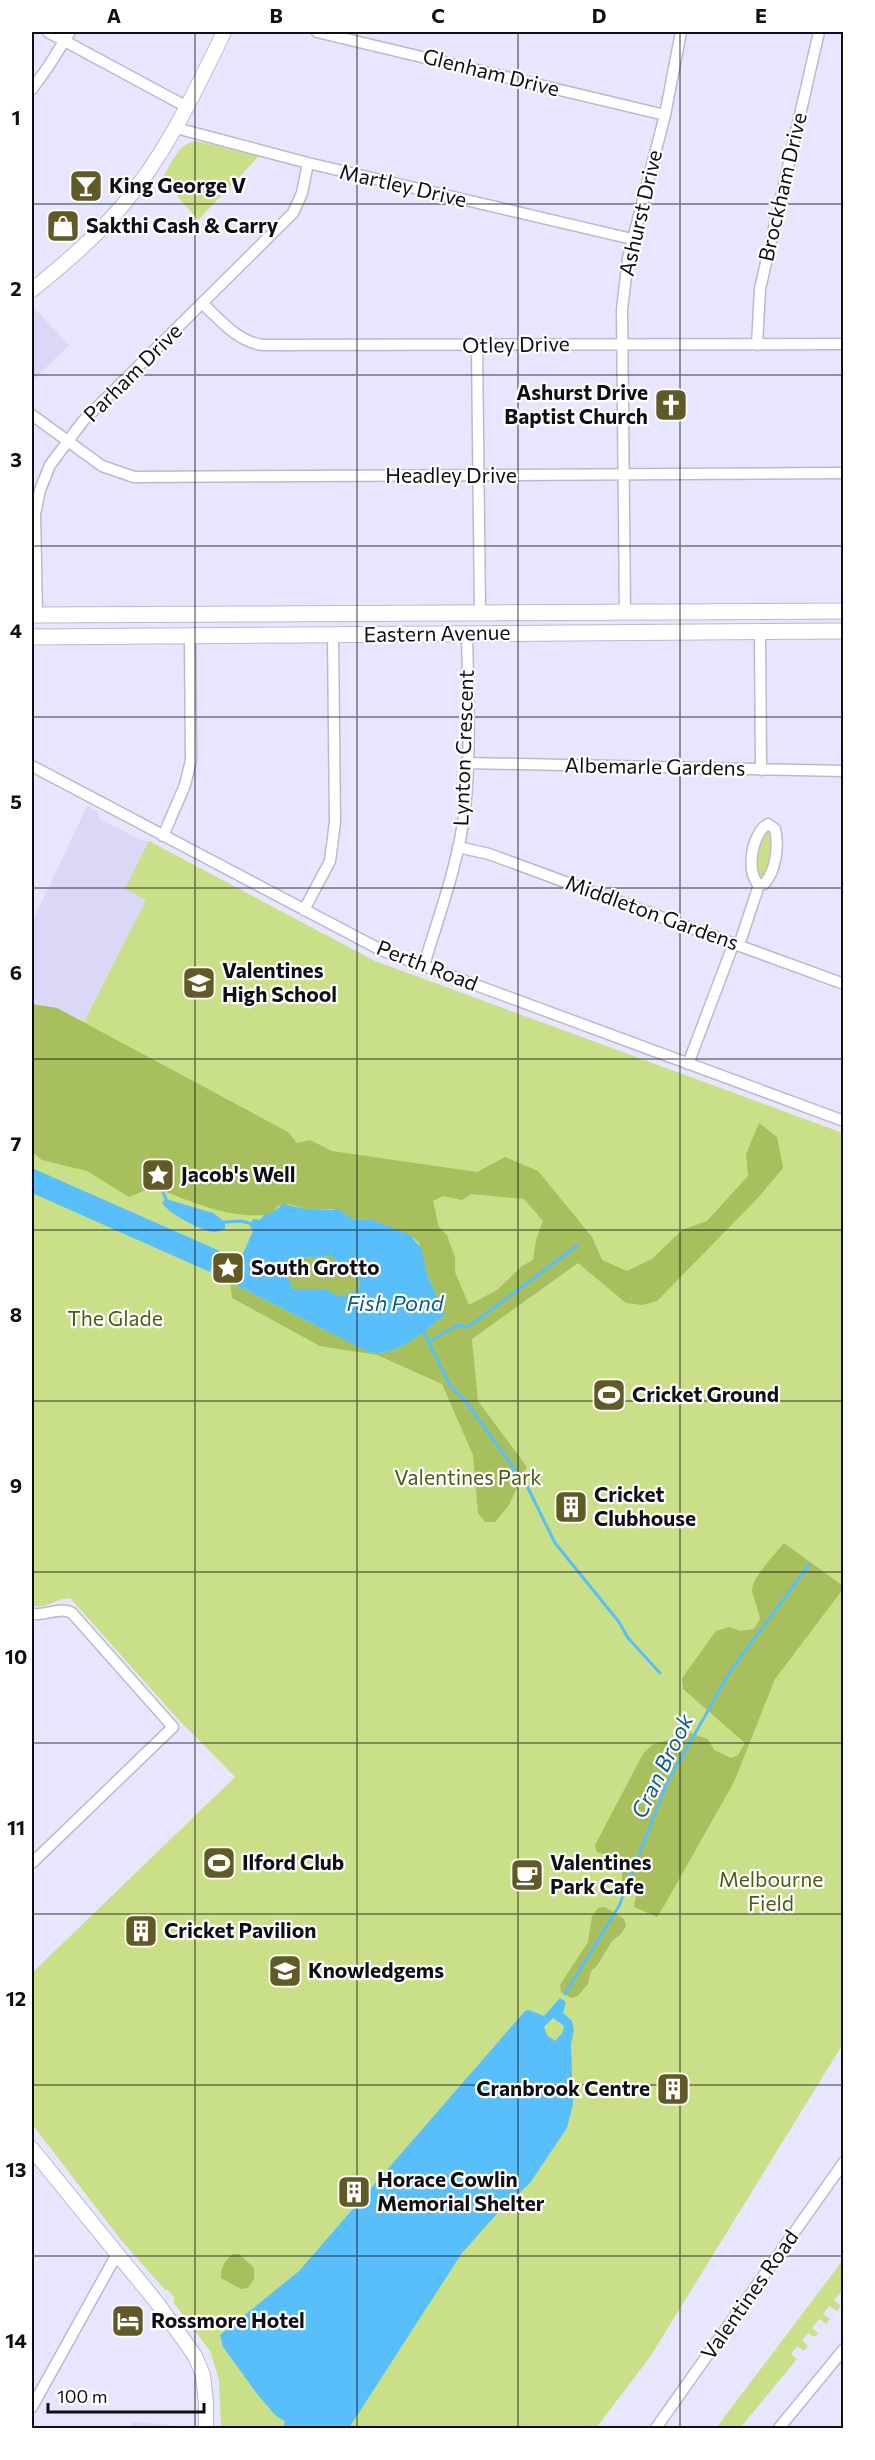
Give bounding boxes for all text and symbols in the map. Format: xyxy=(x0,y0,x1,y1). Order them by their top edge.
text: A xyxy=(107,3,121,27)
text: B xyxy=(269,3,283,27)
text: C xyxy=(431,3,445,27)
text: D xyxy=(592,3,606,27)
text: E xyxy=(755,3,767,27)
street label: Glenham Drive xyxy=(420,42,562,101)
text: 1 xyxy=(11,105,21,129)
street label: Brockham Drive xyxy=(752,110,811,264)
street label: Ashurst Drive xyxy=(613,147,666,278)
street label: Martley Drive xyxy=(337,158,469,211)
bar icon: King George V xyxy=(68,168,104,204)
place label: King George V xyxy=(109,172,246,197)
shop icon: Sakthi Cash & Carry xyxy=(45,208,81,244)
place label: Sakthi Cash & Carry xyxy=(86,212,279,237)
text: 2 xyxy=(10,276,22,300)
street label: Parham Drive xyxy=(78,318,186,426)
street label: Otley Drive xyxy=(462,330,570,357)
place label: Ashurst Drive Baptist Church xyxy=(504,379,648,428)
church icon: Ashurst Drive Baptist Church xyxy=(653,387,689,423)
text: 3 xyxy=(10,447,22,471)
street label: Headley Drive xyxy=(385,462,517,487)
text: 4 xyxy=(10,618,22,642)
street label: Eastern Avenue xyxy=(363,619,511,646)
street label: Lynton Crescent xyxy=(447,669,478,827)
street label: Albemarle Gardens xyxy=(564,751,746,780)
text: 5 xyxy=(10,789,22,813)
street label: Middleton Gardens xyxy=(563,869,742,955)
street label: Perth Road xyxy=(374,934,481,995)
place label: Valentines High School xyxy=(222,957,337,1006)
text: 6 xyxy=(10,960,22,984)
school or university icon: Valentines High School xyxy=(181,965,217,1001)
text: 7 xyxy=(11,1131,22,1155)
place icon: Jacob's Well xyxy=(140,1157,176,1193)
place label: Jacob's Well xyxy=(181,1161,296,1186)
place icon: South Grotto xyxy=(210,1250,246,1286)
place label: South Grotto xyxy=(251,1254,380,1279)
water label: Fish Pond xyxy=(347,1289,445,1316)
text: 8 xyxy=(10,1302,22,1326)
park label: The Glade xyxy=(67,1305,163,1330)
sports icon: Cricket Ground xyxy=(591,1377,627,1413)
place label: Cricket Ground xyxy=(632,1381,779,1406)
park label: Valentines Park xyxy=(394,1464,542,1489)
text: 9 xyxy=(10,1473,22,1497)
place label: Cricket Clubhouse xyxy=(594,1481,696,1530)
building icon: Cricket Clubhouse xyxy=(553,1489,589,1525)
text: 10 xyxy=(5,1644,27,1668)
water label: Cran Brook xyxy=(625,1708,699,1822)
text: 11 xyxy=(7,1815,25,1839)
sports icon: Ilford Club xyxy=(201,1845,237,1881)
place label: Ilford Club xyxy=(242,1849,344,1874)
place label: Valentines Park Cafe xyxy=(550,1849,652,1898)
cafe icon: Valentines Park Cafe xyxy=(509,1857,545,1893)
park label: Melbourne Field xyxy=(719,1866,823,1915)
building icon: Cricket Pavilion xyxy=(123,1913,159,1949)
place label: Cricket Pavilion xyxy=(164,1917,316,1942)
school or university icon: Knowledgems xyxy=(267,1953,303,1989)
place label: Knowledgems xyxy=(308,1957,444,1982)
text: 12 xyxy=(6,1986,26,2010)
building icon: Cranbrook Centre xyxy=(655,2071,691,2107)
place label: Cranbrook Centre xyxy=(476,2075,650,2100)
text: 13 xyxy=(6,2157,26,2181)
place label: Horace Cowlin Memorial Shelter xyxy=(377,2166,545,2215)
building icon: Horace Cowlin Memorial Shelter xyxy=(336,2174,372,2210)
street label: Valentines Road xyxy=(695,2225,803,2364)
hotel icon: Rossmore Hotel xyxy=(110,2303,146,2339)
place label: Rossmore Hotel xyxy=(151,2307,305,2332)
text: 14 xyxy=(5,2328,27,2352)
scale bar xyxy=(48,2376,204,2414)
text: 100 m xyxy=(57,2385,107,2407)

